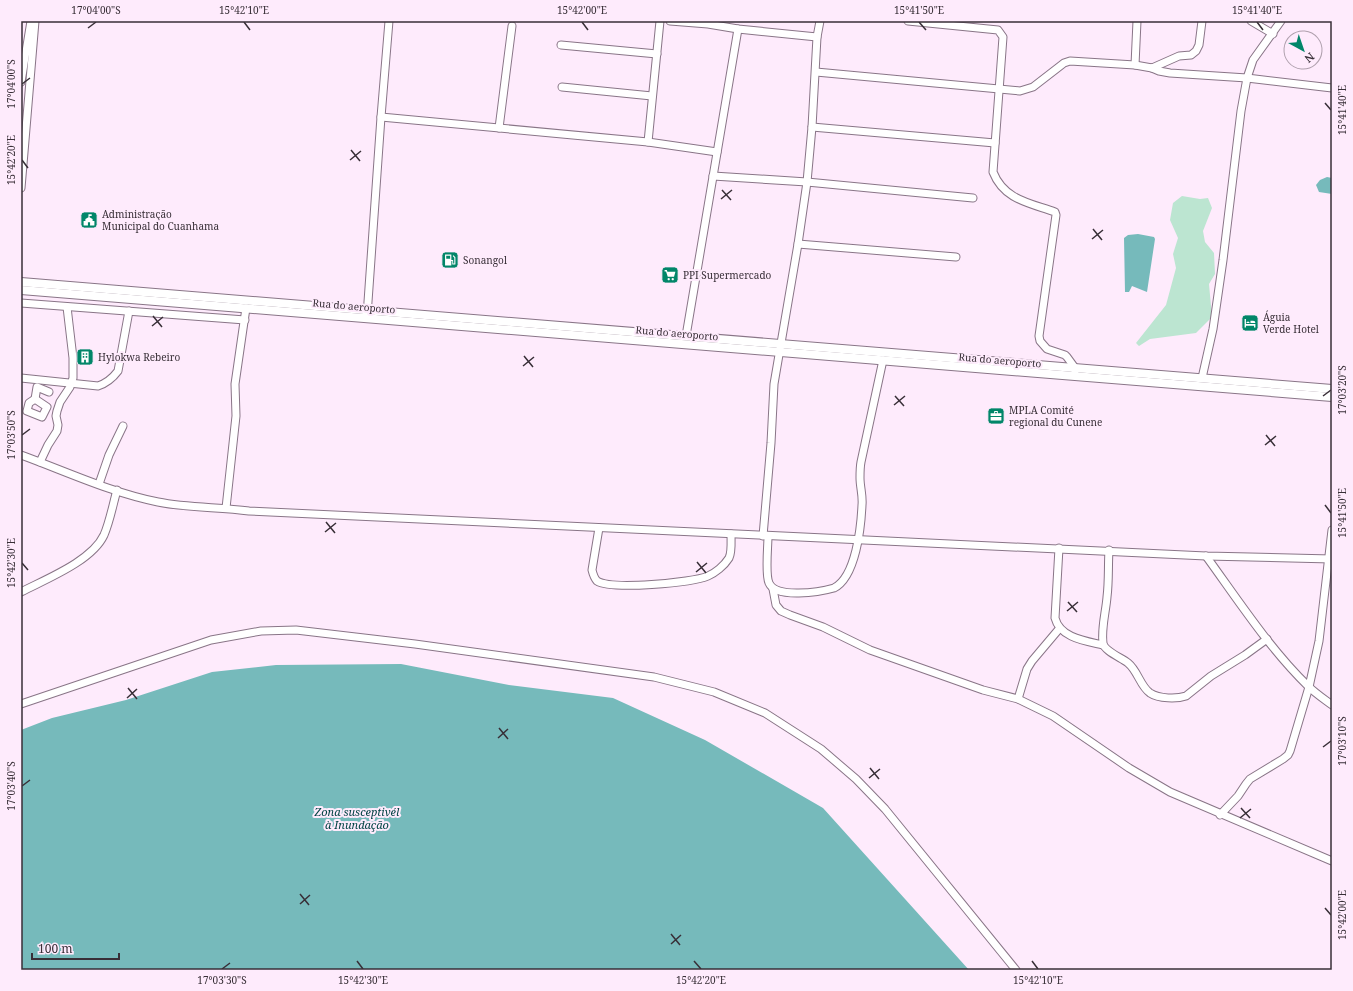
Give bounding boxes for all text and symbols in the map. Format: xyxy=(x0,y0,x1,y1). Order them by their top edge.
text: 17°04'00"S xyxy=(71,3,121,17)
text: 15°42'10"E xyxy=(219,3,269,17)
text: 15°42'00"E xyxy=(557,3,607,17)
text: 15°41'50"E xyxy=(894,3,944,17)
text: 15°41'40"E xyxy=(1232,3,1282,17)
north arrow xyxy=(1283,30,1323,70)
text: N xyxy=(1301,50,1318,67)
text: 17°04'00"S xyxy=(4,59,18,109)
text: 15°41'40"E xyxy=(1335,85,1349,135)
text: 15°42'20"E xyxy=(4,135,18,185)
place label: Administração Municipal do Cuanhama xyxy=(102,207,219,233)
public building icon: Administração Municipal do Cuanhama xyxy=(79,210,99,230)
fuel station icon: Sonangol xyxy=(440,250,460,270)
place label: Sonangol xyxy=(463,253,507,267)
supermarket icon: PPI Supermercado xyxy=(660,265,680,285)
place label: PPI Supermercado xyxy=(683,268,772,282)
street label: Rua do aeroporto xyxy=(312,295,396,317)
place label: Águia Verde Hotel xyxy=(1263,310,1319,336)
hotel icon: Águia Verde Hotel xyxy=(1240,313,1260,333)
street label: Rua do aeroporto xyxy=(635,322,719,344)
building icon: Hylokwa Rebeiro xyxy=(75,347,95,367)
street label: Rua do aeroporto xyxy=(958,349,1042,371)
place label: Hylokwa Rebeiro xyxy=(98,350,180,364)
text: 17°03'20"S xyxy=(1335,365,1349,415)
place label: MPLA Comité regional du Cunene xyxy=(1009,403,1102,429)
office icon: MPLA Comité regional du Cunene xyxy=(986,406,1006,426)
text: 17°03'50"S xyxy=(4,410,18,460)
text: 15°41'50"E xyxy=(1335,488,1349,538)
text: 15°42'30"E xyxy=(4,538,18,588)
text: 17°03'10"S xyxy=(1335,716,1349,766)
text: 17°03'40"S xyxy=(4,761,18,811)
water label: Zona susceptivél à Inundação xyxy=(314,804,400,832)
text: 15°42'00"E xyxy=(1335,890,1349,940)
scale bar xyxy=(32,935,119,961)
text: 100 m xyxy=(38,940,73,957)
text: 17°03'30"S xyxy=(197,973,247,987)
text: 15°42'30"E xyxy=(338,973,388,987)
text: 15°42'20"E xyxy=(676,973,726,987)
text: 15°42'10"E xyxy=(1013,973,1063,987)

